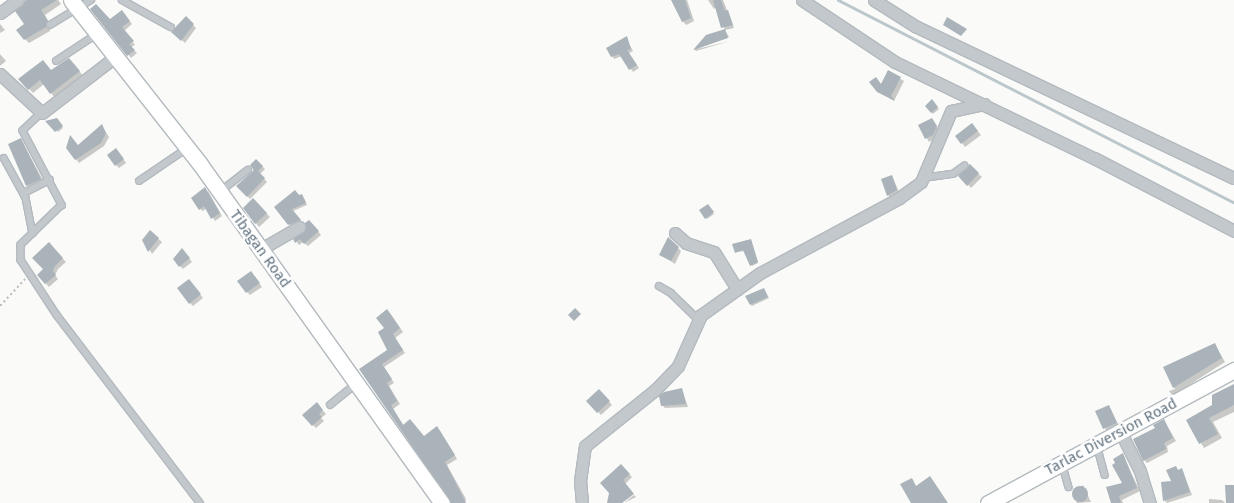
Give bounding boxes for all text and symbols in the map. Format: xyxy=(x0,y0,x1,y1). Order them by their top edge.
street label: Tibagan Road xyxy=(226,207,294,291)
street label: Tarlac Diversion Road xyxy=(1042,395,1180,479)

